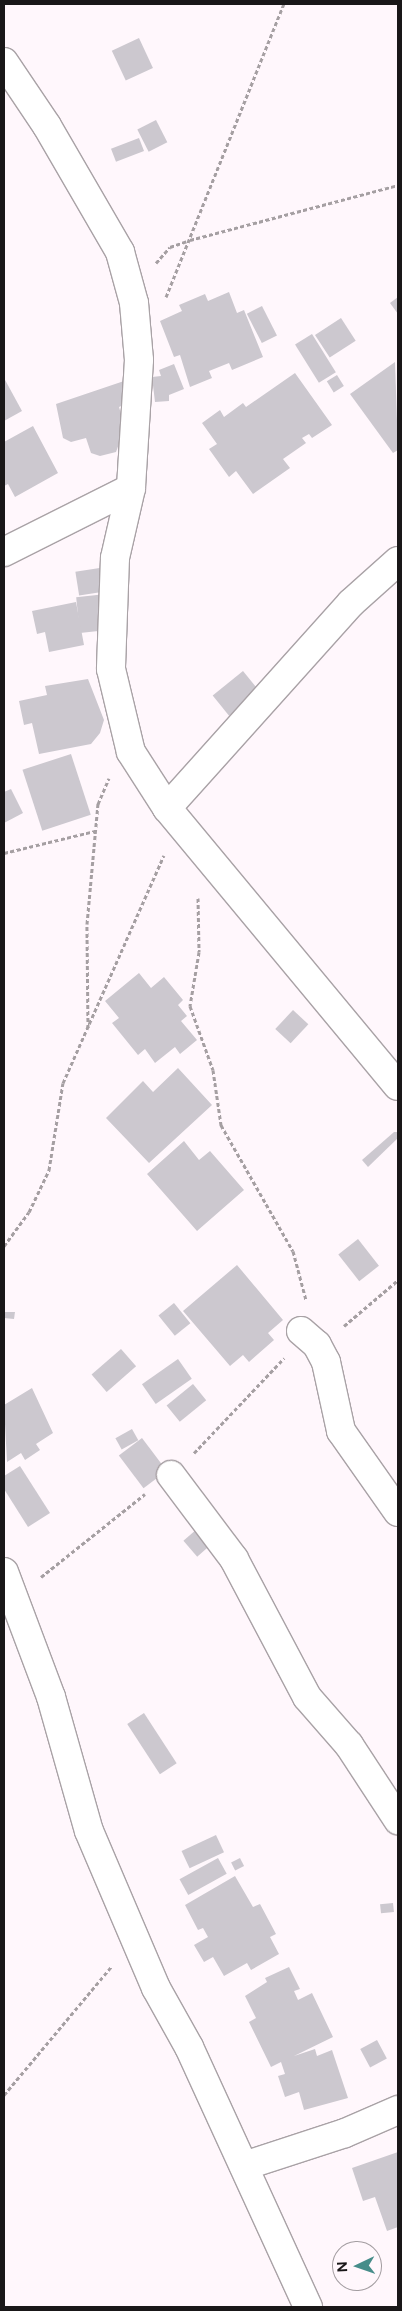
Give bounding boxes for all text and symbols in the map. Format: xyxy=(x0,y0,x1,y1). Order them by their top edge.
north arrow xyxy=(332,2241,382,2291)
text: N xyxy=(334,2261,351,2273)

